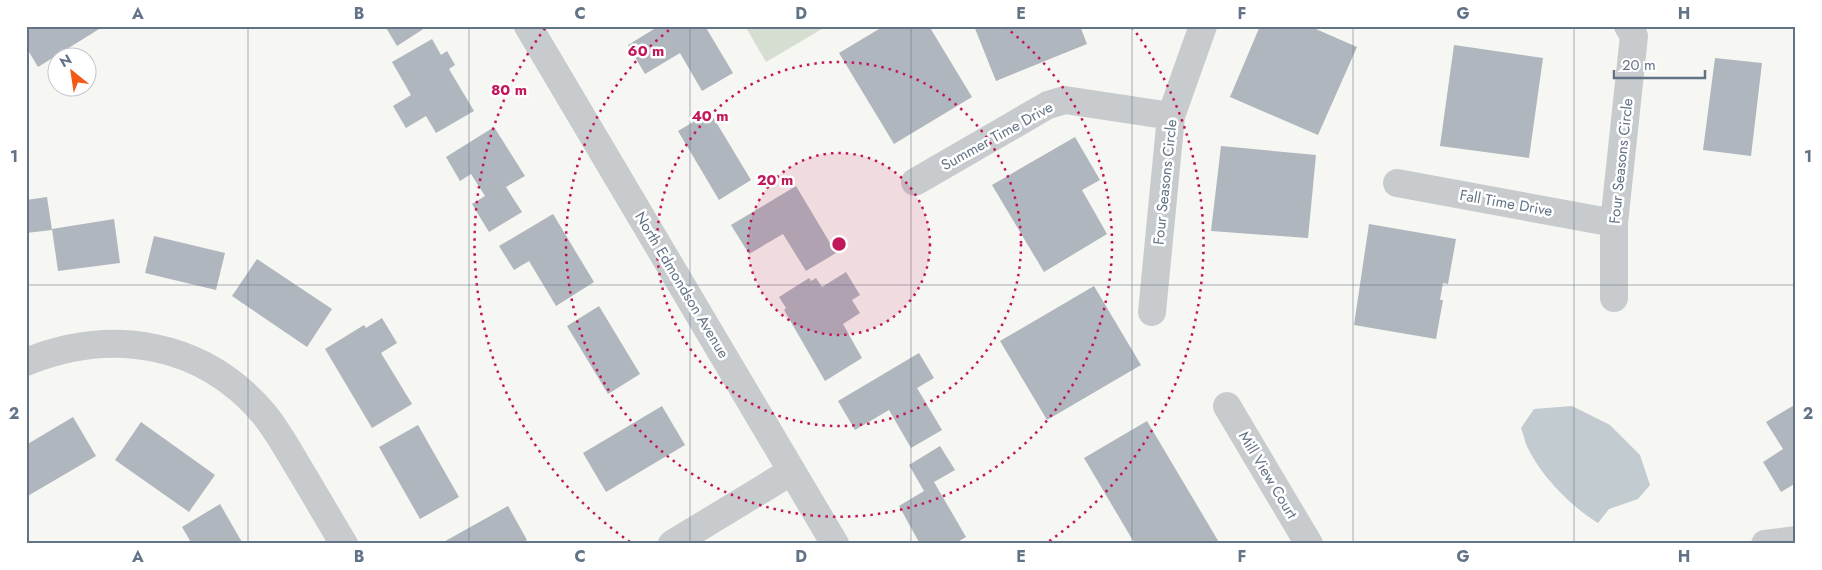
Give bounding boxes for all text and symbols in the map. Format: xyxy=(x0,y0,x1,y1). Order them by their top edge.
text: A xyxy=(131,2,144,25)
text: B xyxy=(354,2,364,25)
text: C xyxy=(574,2,586,25)
text: D xyxy=(795,2,807,25)
text: E xyxy=(1016,2,1026,25)
text: F xyxy=(1238,2,1246,25)
text: G xyxy=(1456,2,1470,25)
text: H xyxy=(1678,2,1690,25)
text: 60 m xyxy=(628,40,664,62)
north arrow xyxy=(48,48,98,98)
scale bar xyxy=(1614,48,1706,80)
text: N xyxy=(56,49,75,72)
text: 20 m xyxy=(1622,54,1656,76)
text: 80 m xyxy=(491,79,527,101)
street label: Summer Time Drive xyxy=(937,96,1057,176)
street label: Four Seasons Circle xyxy=(1603,97,1639,225)
text: 40 m xyxy=(691,105,729,127)
street label: Four Seasons Circle xyxy=(1147,118,1183,246)
text: 1 xyxy=(10,145,18,168)
text: 1 xyxy=(1804,145,1812,168)
text: 20 m xyxy=(757,169,793,191)
street label: Fall Time Drive xyxy=(1458,184,1554,222)
street label: North Edmondson Avenue xyxy=(629,208,735,363)
centre of rings xyxy=(830,235,848,253)
text: 2 xyxy=(9,402,19,425)
text: 2 xyxy=(1803,402,1813,425)
street label: Mill View Court xyxy=(1233,427,1303,523)
text: A xyxy=(131,545,144,568)
text: B xyxy=(354,545,364,568)
text: C xyxy=(574,545,586,568)
text: D xyxy=(795,545,807,568)
text: E xyxy=(1016,545,1026,568)
text: F xyxy=(1238,545,1246,568)
text: G xyxy=(1456,545,1470,568)
text: H xyxy=(1678,545,1690,568)

